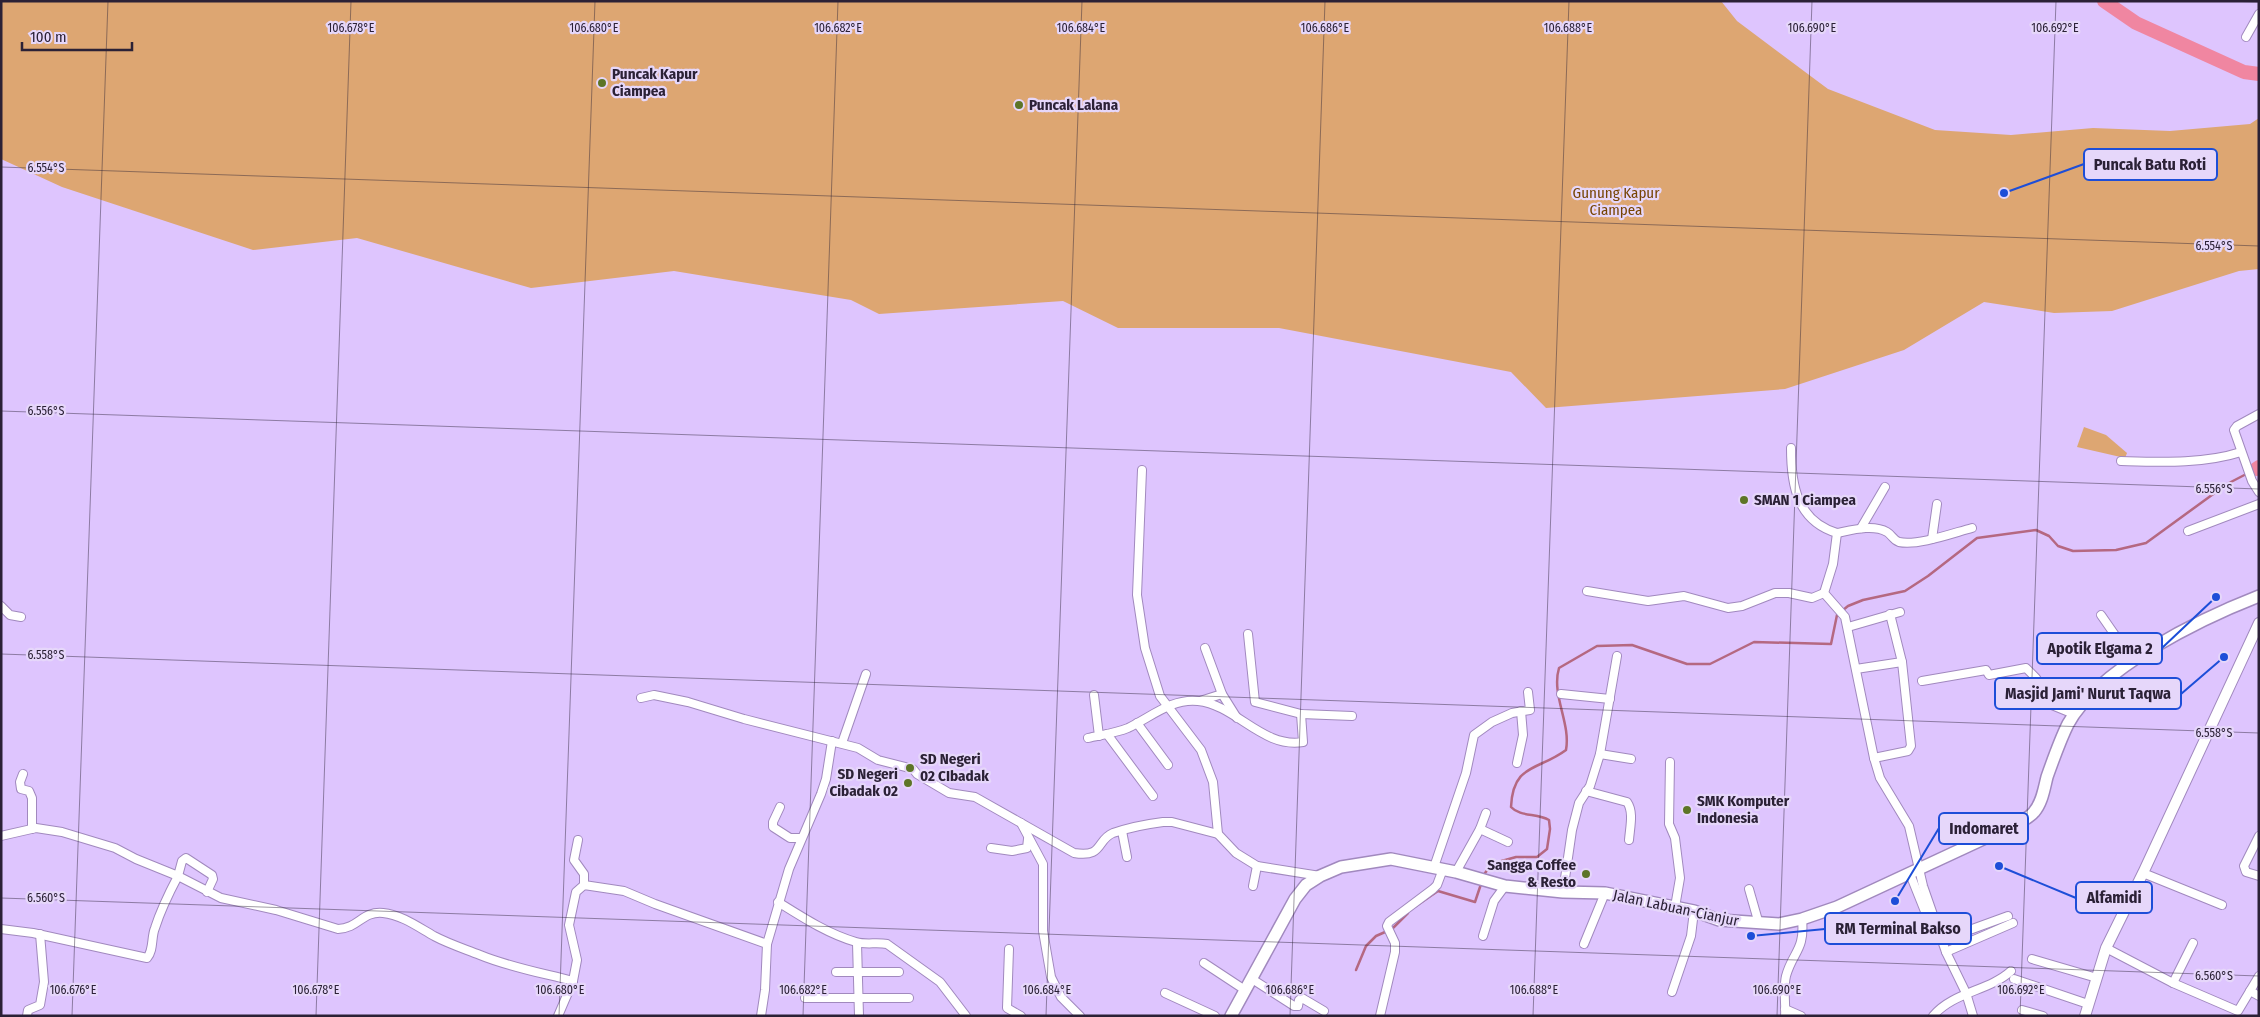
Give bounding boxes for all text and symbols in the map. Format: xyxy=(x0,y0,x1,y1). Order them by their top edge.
scale bar xyxy=(22,20,132,52)
text: 106.678°E xyxy=(328,21,375,35)
text: 106.680°E xyxy=(570,21,619,35)
text: 106.682°E xyxy=(814,21,862,35)
text: 106.684°E xyxy=(1057,21,1106,35)
text: 106.686°E xyxy=(1301,21,1350,35)
text: 106.688°E xyxy=(1544,21,1593,35)
text: 106.690°E xyxy=(1788,21,1837,35)
text: 106.692°E xyxy=(2031,21,2079,35)
text: 100 m xyxy=(30,28,67,46)
place label: Puncak Kapur Ciampea xyxy=(612,65,698,100)
marker: Puncak Kapur Ciampea xyxy=(596,77,608,89)
place label: Puncak Lalana xyxy=(1029,96,1119,114)
marker: Puncak Lalana xyxy=(1013,99,1025,111)
callout: Puncak Batu Roti xyxy=(2084,149,2217,180)
text: Puncak Batu Roti xyxy=(2094,155,2206,174)
text: 6.554°S xyxy=(28,161,65,175)
park label: Gunung Kapur Ciampea xyxy=(1573,184,1660,219)
text: 6.554°S xyxy=(2196,239,2233,253)
text: 6.556°S xyxy=(28,404,65,418)
text: 6.556°S xyxy=(2196,482,2233,496)
place label: SMAN 1 Ciampea xyxy=(1754,491,1856,509)
marker: SMAN 1 Ciampea xyxy=(1738,494,1750,506)
callout: Apotik Elgama 2 xyxy=(2037,633,2162,664)
text: Apotik Elgama 2 xyxy=(2046,639,2153,658)
text: 6.558°S xyxy=(27,648,65,662)
callout: Masjid Jami' Nurut Taqwa xyxy=(1995,678,2181,709)
text: Masjid Jami' Nurut Taqwa xyxy=(2005,684,2171,703)
text: 6.558°S xyxy=(2195,726,2233,740)
place label: SD Negeri 02 CIbadak xyxy=(920,750,989,785)
marker: SD Negeri 02 CIbadak xyxy=(904,762,916,774)
place label: SD Negeri Cibadak 02 xyxy=(829,765,898,800)
marker: SD Negeri Cibadak 02 xyxy=(902,777,914,789)
place label: SMK Komputer Indonesia xyxy=(1697,792,1790,827)
marker: SMK Komputer Indonesia xyxy=(1681,804,1693,816)
callout: Indomaret xyxy=(1939,813,2028,844)
text: Indomaret xyxy=(1949,819,2019,838)
place label: Sangga Coffee & Resto xyxy=(1487,856,1576,891)
marker: Sangga Coffee & Resto xyxy=(1580,868,1592,880)
callout: Alfamidi xyxy=(2076,882,2152,913)
street label: Jalan Labuan-Cianjur xyxy=(1612,886,1741,930)
text: Alfamidi xyxy=(2085,888,2142,907)
text: 6.560°S xyxy=(27,891,65,905)
callout: RM Terminal Bakso xyxy=(1825,913,1971,944)
text: RM Terminal Bakso xyxy=(1835,919,1961,938)
text: 6.560°S xyxy=(2195,969,2233,983)
text: 106.676°E xyxy=(50,983,97,997)
text: 106.678°E xyxy=(293,983,340,997)
text: 106.680°E xyxy=(536,983,585,997)
text: 106.682°E xyxy=(779,983,827,997)
text: 106.684°E xyxy=(1023,983,1072,997)
text: 106.686°E xyxy=(1266,983,1315,997)
text: 106.688°E xyxy=(1510,983,1559,997)
text: 106.690°E xyxy=(1753,983,1802,997)
text: 106.692°E xyxy=(1997,983,2045,997)

